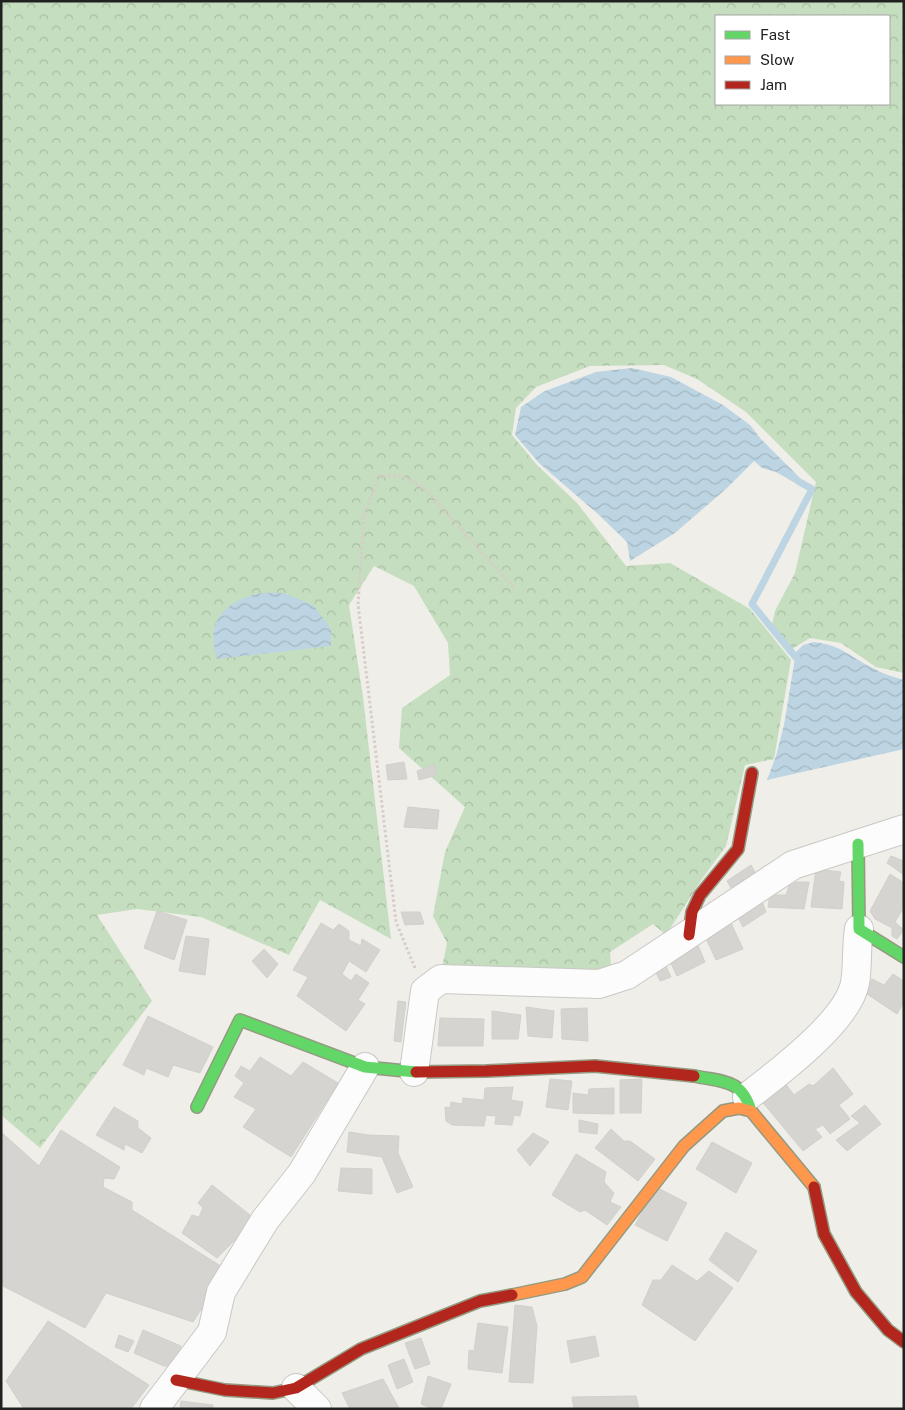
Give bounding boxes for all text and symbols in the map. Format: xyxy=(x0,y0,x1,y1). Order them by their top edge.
legend xyxy=(715,15,890,105)
text: Fast xyxy=(760,26,790,43)
text: Slow xyxy=(760,51,795,68)
text: Jam xyxy=(760,76,787,93)

